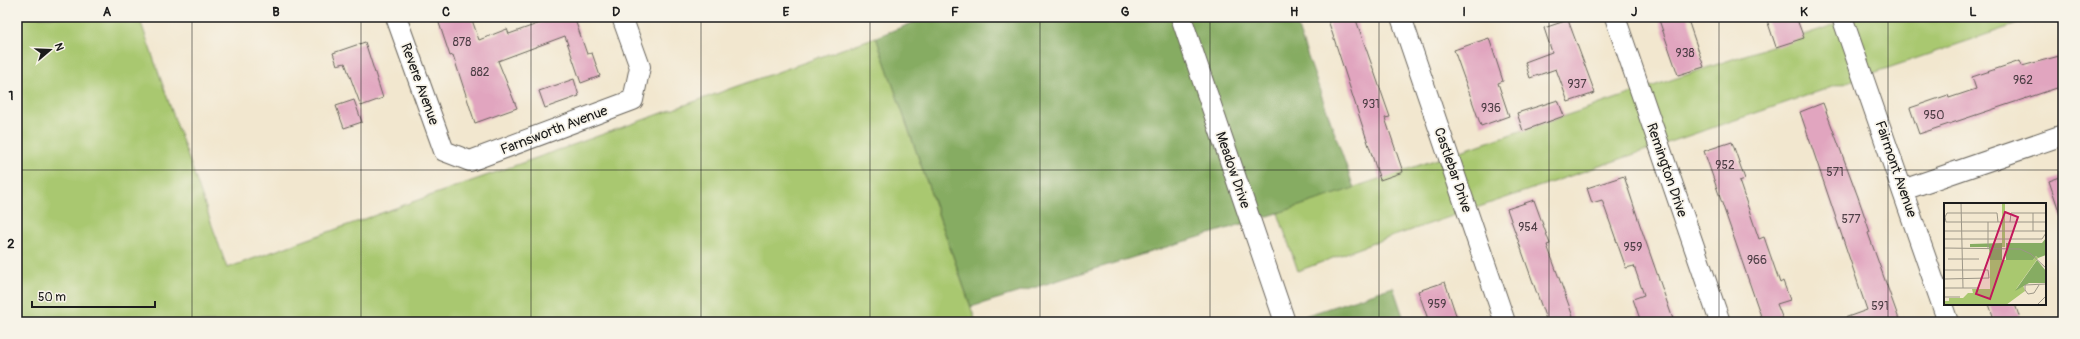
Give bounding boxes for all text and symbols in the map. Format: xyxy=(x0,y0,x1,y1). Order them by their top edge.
text: A xyxy=(103,4,112,20)
text: B xyxy=(272,4,280,20)
text: C xyxy=(442,4,450,20)
text: D xyxy=(612,4,620,20)
text: E xyxy=(783,4,790,20)
text: F xyxy=(951,4,959,20)
text: G xyxy=(1121,4,1130,20)
text: H xyxy=(1290,4,1298,20)
text: I xyxy=(1462,4,1466,20)
text: J xyxy=(1631,4,1637,20)
text: K xyxy=(1800,4,1808,20)
text: L xyxy=(1969,4,1977,20)
north arrow xyxy=(30,30,70,70)
house number: 878 xyxy=(453,35,471,50)
text: N xyxy=(52,41,67,53)
street label: Revere Avenue xyxy=(397,41,443,127)
house number: 938 xyxy=(1676,46,1694,61)
house number: 882 xyxy=(471,65,490,80)
house number: 962 xyxy=(2013,73,2033,88)
house number: 937 xyxy=(1567,77,1587,92)
text: 1 xyxy=(8,88,14,104)
house number: 931 xyxy=(1362,97,1380,112)
house number: 936 xyxy=(1481,101,1501,116)
street label: Farnsworth Avenue xyxy=(498,102,610,158)
house number: 950 xyxy=(1924,108,1944,123)
street label: Fairmont Avenue xyxy=(1872,119,1920,220)
street label: Remington Drive xyxy=(1643,121,1691,219)
street label: Castlebar Drive xyxy=(1431,125,1475,215)
street label: Meadow Drive xyxy=(1212,129,1254,211)
house number: 952 xyxy=(1715,158,1735,173)
house number: 571 xyxy=(1826,165,1844,180)
inset map xyxy=(1944,203,2046,305)
house number: 577 xyxy=(1841,212,1861,227)
house number: 954 xyxy=(1518,220,1538,235)
text: 2 xyxy=(7,236,15,252)
house number: 959 xyxy=(1624,240,1642,255)
house number: 966 xyxy=(1747,253,1767,268)
scale bar xyxy=(32,283,155,309)
text: 50 m xyxy=(38,290,66,305)
house number: 959 xyxy=(1428,297,1446,312)
house number: 591 xyxy=(1871,299,1889,314)

